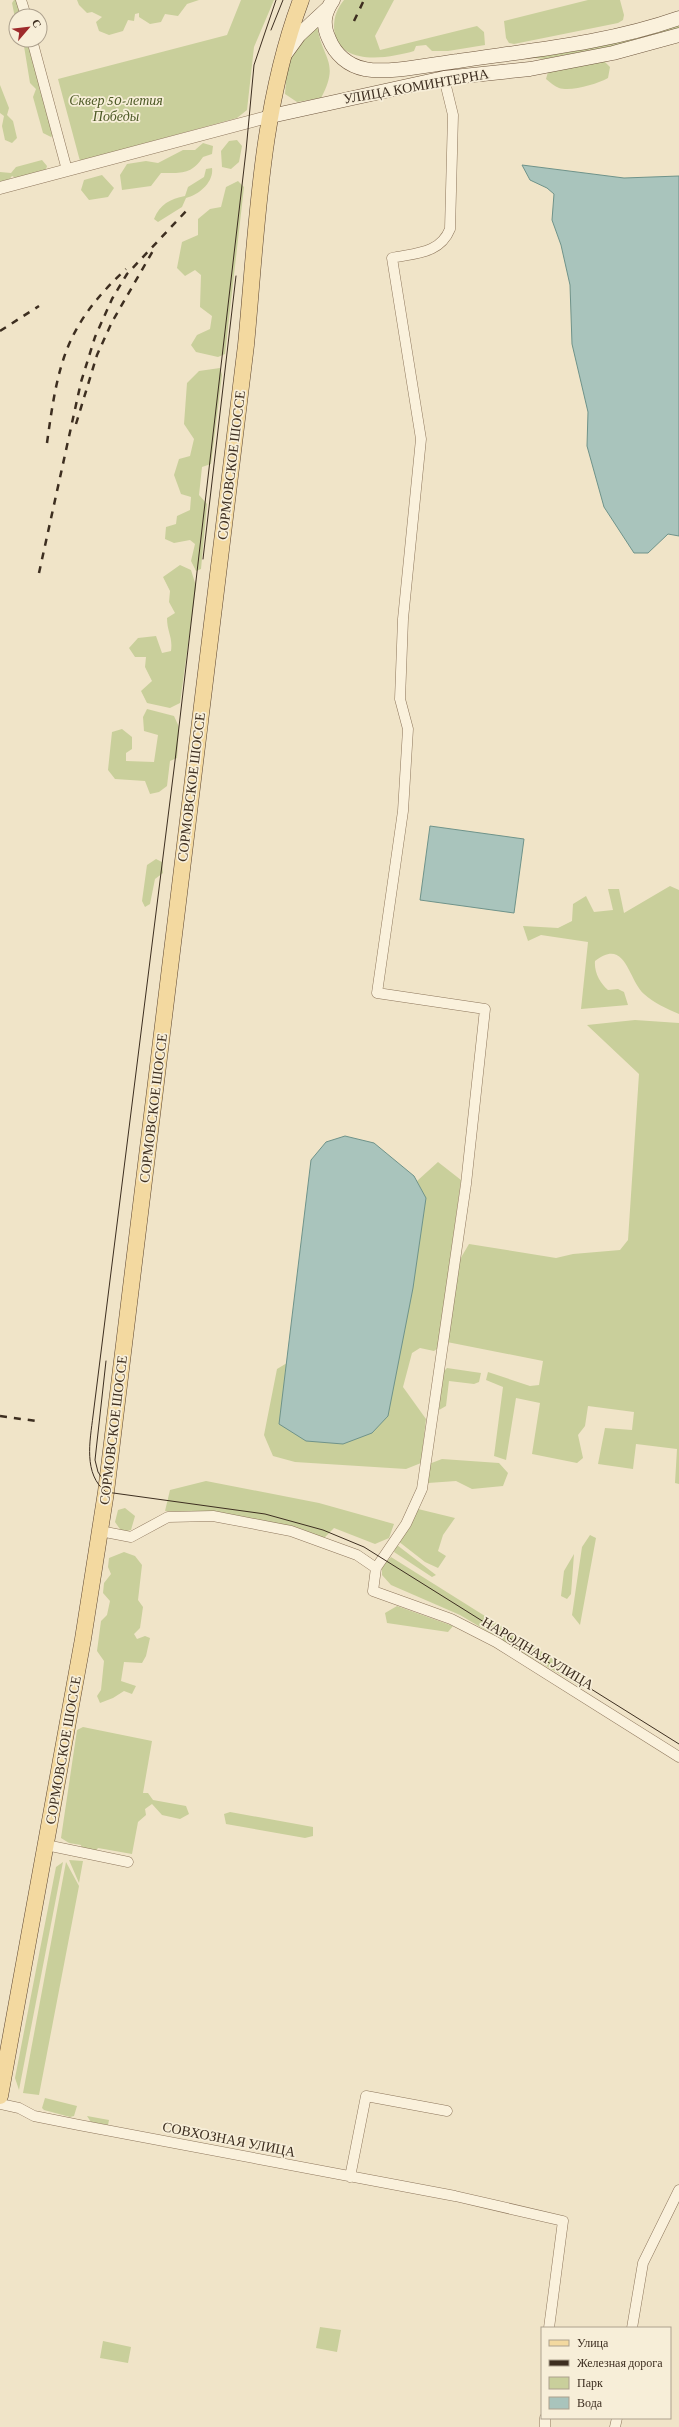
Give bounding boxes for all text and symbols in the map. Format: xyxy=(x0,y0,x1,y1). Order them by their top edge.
north arrow xyxy=(8,8,48,48)
text: С xyxy=(30,17,44,30)
street label: УЛИЦА КОМИНТЕРНА xyxy=(342,65,491,107)
park label: Сквер 50-летия Победы xyxy=(69,92,163,124)
street label: СОРМОВСКОЕ ШОССЕ xyxy=(214,389,248,541)
street label: СОРМОВСКОЕ ШОССЕ xyxy=(174,711,208,863)
street label: СОРМОВСКОЕ ШОССЕ xyxy=(136,1032,170,1184)
street label: СОРМОВСКОЕ ШОССЕ xyxy=(96,1354,130,1506)
street label: НАРОДНАЯ УЛИЦА xyxy=(479,1613,598,1693)
street label: СОРМОВСКОЕ ШОССЕ xyxy=(42,1675,84,1825)
street label: СОВХОЗНАЯ УЛИЦА xyxy=(161,2118,298,2160)
legend xyxy=(541,2327,671,2419)
text: Улица xyxy=(577,2336,609,2350)
text: Железная дорога xyxy=(577,2356,663,2370)
text: Парк xyxy=(577,2376,603,2390)
text: Вода xyxy=(577,2396,603,2410)

